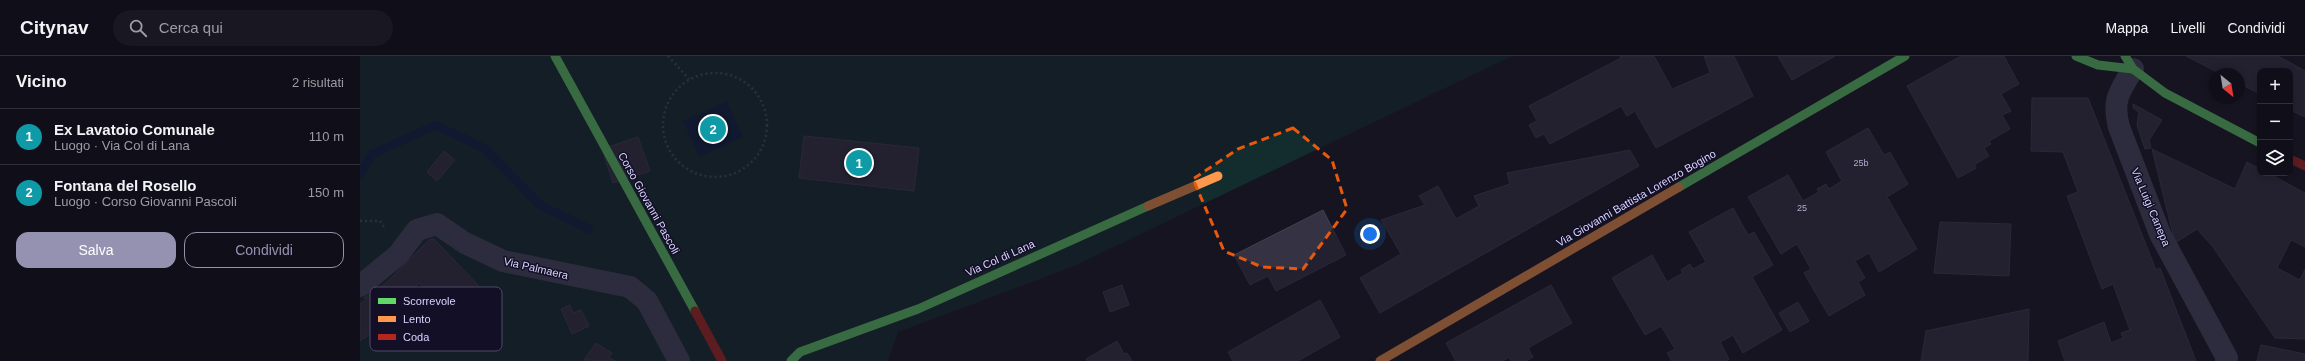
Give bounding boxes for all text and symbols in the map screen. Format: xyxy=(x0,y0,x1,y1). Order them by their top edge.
search box xyxy=(113,10,393,46)
text: Citynav xyxy=(20,17,89,38)
icon: search xyxy=(127,17,149,39)
text: Cerca qui xyxy=(159,19,223,36)
text: Mappa xyxy=(2106,20,2148,36)
text: Livelli xyxy=(2170,20,2205,36)
text: Condividi xyxy=(2227,20,2285,36)
north arrow xyxy=(2209,68,2245,104)
map controls xyxy=(2257,68,2293,176)
button: + xyxy=(2257,68,2293,104)
text: Vicino xyxy=(16,72,67,91)
text: 2 risultati xyxy=(292,75,344,90)
button: − xyxy=(2257,104,2293,140)
pin: 2 xyxy=(700,114,726,144)
text: Ex Lavatoio Comunale xyxy=(54,121,215,138)
text: 1 xyxy=(25,129,33,144)
text: 110 m xyxy=(309,129,344,144)
text: Luogo · Via Col di Lana xyxy=(54,138,190,153)
button: layers xyxy=(2257,140,2293,176)
street label: Via Giovanni Battista Lorenzo Bogino xyxy=(1554,147,1718,249)
pin: 1 xyxy=(846,148,872,178)
street label: Corso Giovanni Pascoli xyxy=(616,150,682,256)
house number: 25b xyxy=(1853,158,1869,168)
street label: Via Luigi Canepa xyxy=(2129,166,2173,249)
text: Fontana del Rosello xyxy=(54,177,197,194)
text: 2 xyxy=(25,185,33,200)
text: 150 m xyxy=(308,185,344,200)
text: Luogo · Corso Giovanni Pascoli xyxy=(54,194,237,209)
house number: 25 xyxy=(1797,203,1807,213)
your location xyxy=(1360,224,1380,244)
button: Salva xyxy=(16,232,176,268)
button: Condividi xyxy=(184,232,344,268)
street label: Via Col di Lana xyxy=(964,237,1037,279)
street label: Via Palmaera xyxy=(503,255,570,281)
legend xyxy=(370,287,502,351)
text: Scorrevole xyxy=(403,295,456,307)
text: Lento xyxy=(403,313,431,325)
text: Coda xyxy=(403,331,430,343)

